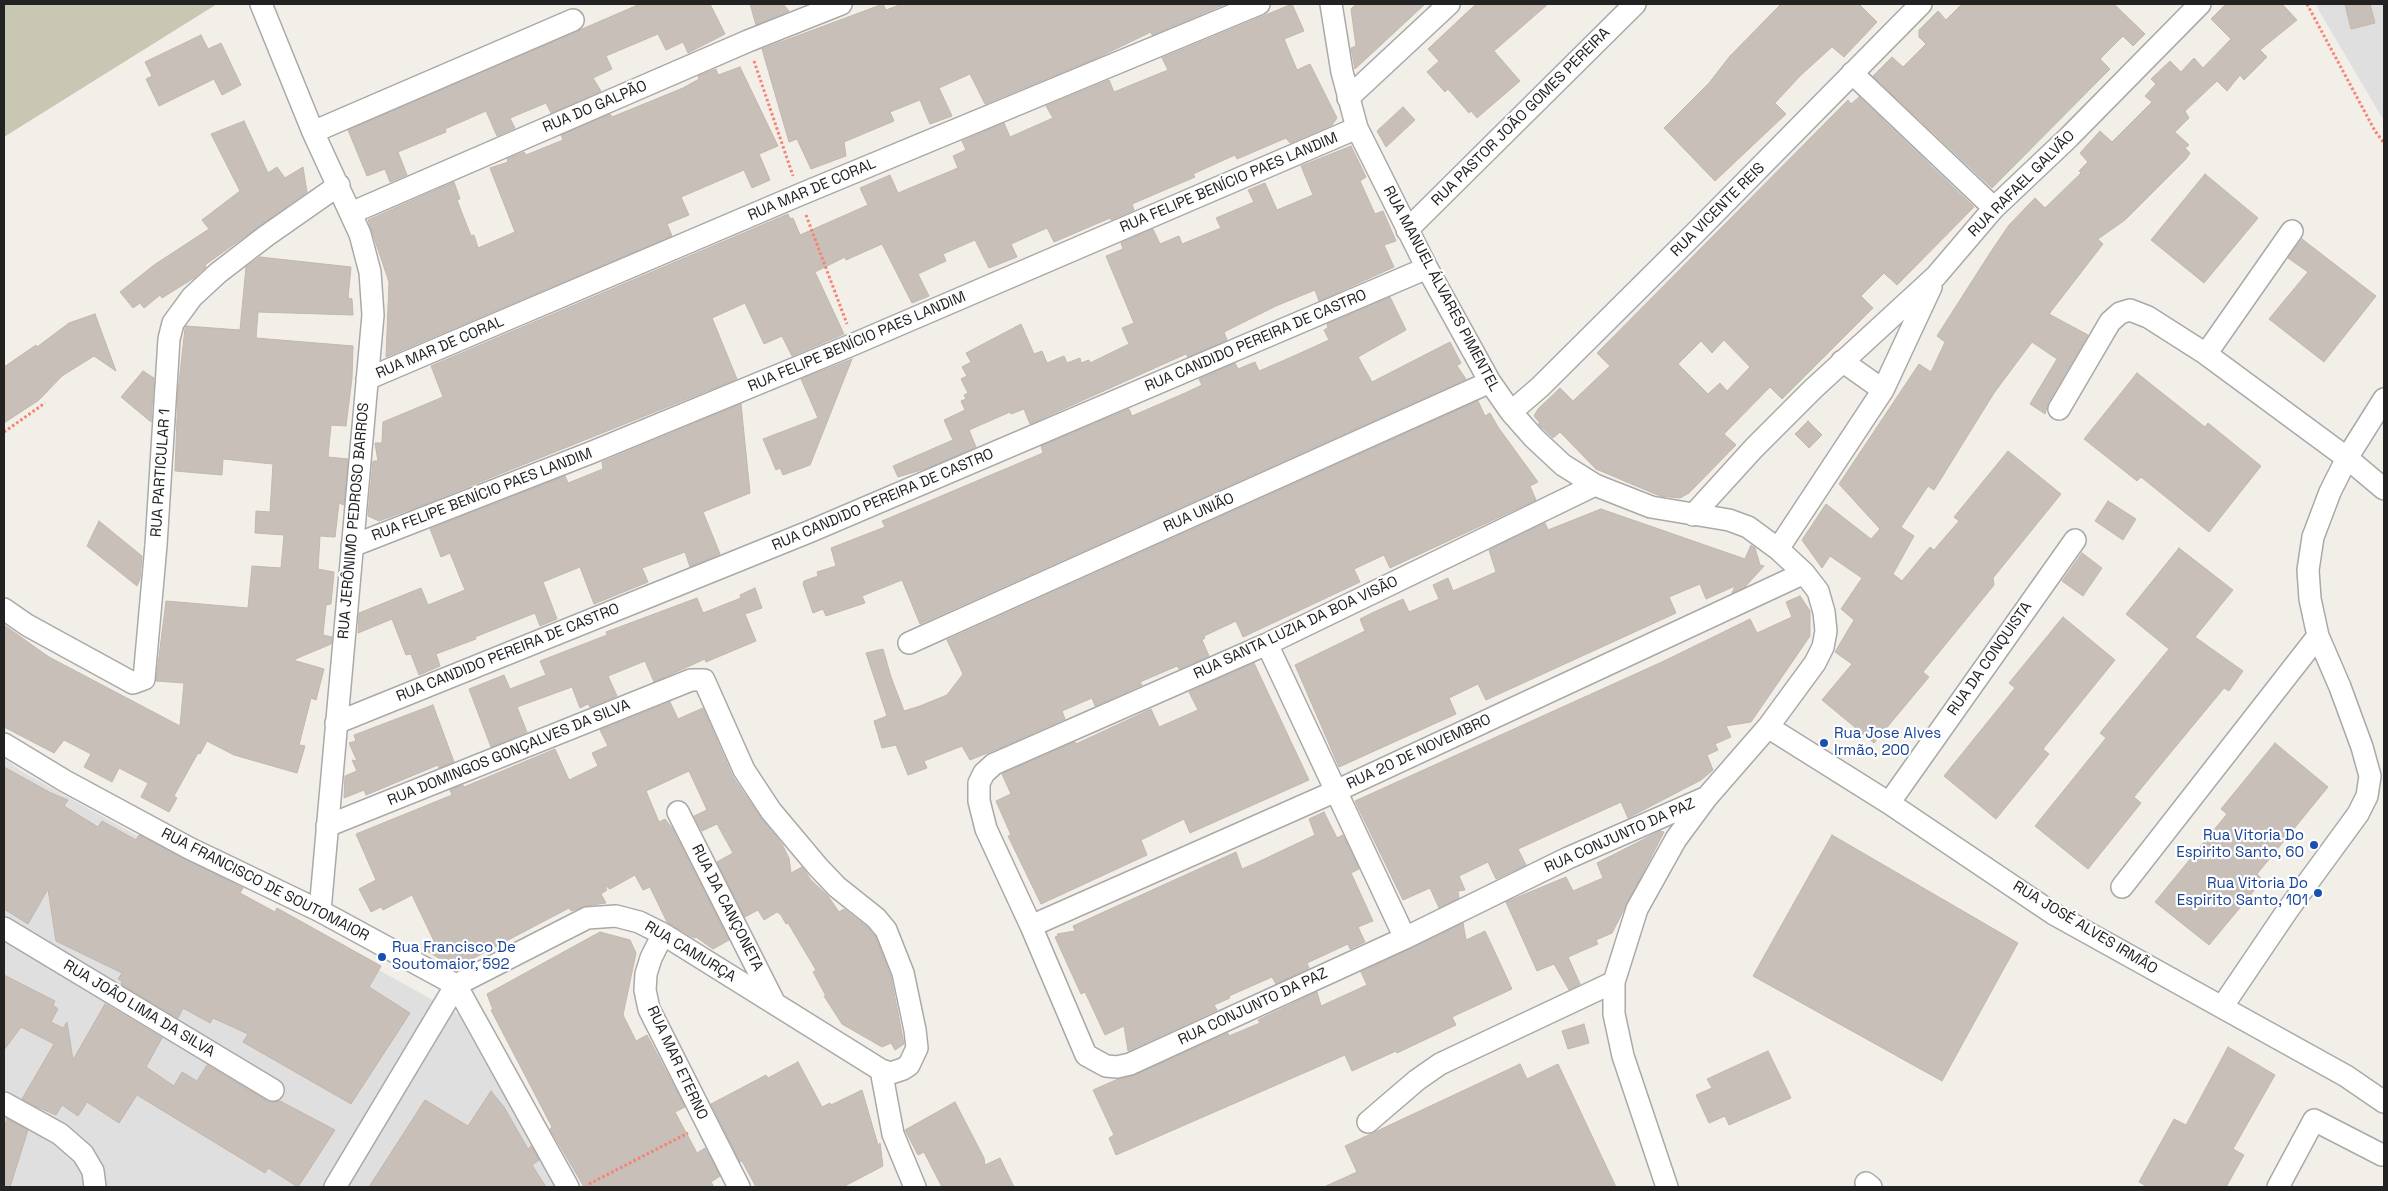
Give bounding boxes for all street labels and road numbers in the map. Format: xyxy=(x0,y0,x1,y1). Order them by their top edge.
street label: RUA PASTOR JOÃO GOMES PEREIRA xyxy=(1428,24,1614,210)
street label: RUA DO GALPÃO xyxy=(540,77,650,137)
street label: RUA RAFAEL GALVÃO xyxy=(1965,127,2079,241)
street label: RUA FELIPE BENÍCIO PAES LANDIM xyxy=(1117,129,1341,237)
street label: RUA MAR DE CORAL xyxy=(745,155,879,225)
street label: RUA VICENTE REIS xyxy=(1667,159,1769,261)
street label: RUA MANUEL ÁLVARES PIMENTEL xyxy=(1379,183,1503,395)
street label: RUA CANDIDO PEREIRA DE CASTRO xyxy=(1142,286,1370,396)
street label: RUA FELIPE BENÍCIO PAES LANDIM xyxy=(745,288,969,396)
street label: RUA MAR DE CORAL xyxy=(373,313,507,383)
street label: RUA JERÔNIMO PEDROSO BARROS xyxy=(335,402,373,640)
street label: RUA PARTICULAR 1 xyxy=(148,408,174,538)
street label: RUA FELIPE BENÍCIO PAES LANDIM xyxy=(369,445,595,545)
street label: RUA CANDIDO PEREIRA DE CASTRO xyxy=(769,445,997,555)
street label: RUA UNIÃO xyxy=(1161,489,1237,537)
street label: RUA SANTA LUZIA DA BOA VISÃO xyxy=(1191,573,1401,683)
street label: RUA DA CONQUISTA xyxy=(1944,599,2036,719)
street label: RUA CANDIDO PEREIRA DE CASTRO xyxy=(394,600,622,706)
street label: RUA DOMINGOS GONÇALVES DA SILVA xyxy=(385,696,633,810)
street label: RUA 20 DE NOVEMBRO xyxy=(1344,711,1494,793)
street label: RUA CONJUNTO DA PAZ xyxy=(1542,795,1698,877)
street label: RUA FRANCISCO DE SOUTOMAIOR xyxy=(158,825,372,945)
street label: RUA DA CANÇONETA xyxy=(687,842,767,974)
street label: RUA JOSÉ ALVES IRMÃO xyxy=(2009,878,2161,978)
street label: RUA CAMURÇA xyxy=(641,918,739,986)
street label: RUA JOÃO LIMA DA SILVA xyxy=(60,957,218,1061)
street label: RUA CONJUNTO DA PAZ xyxy=(1175,964,1331,1050)
street label: RUA MAR ETERNO xyxy=(643,1003,711,1123)

